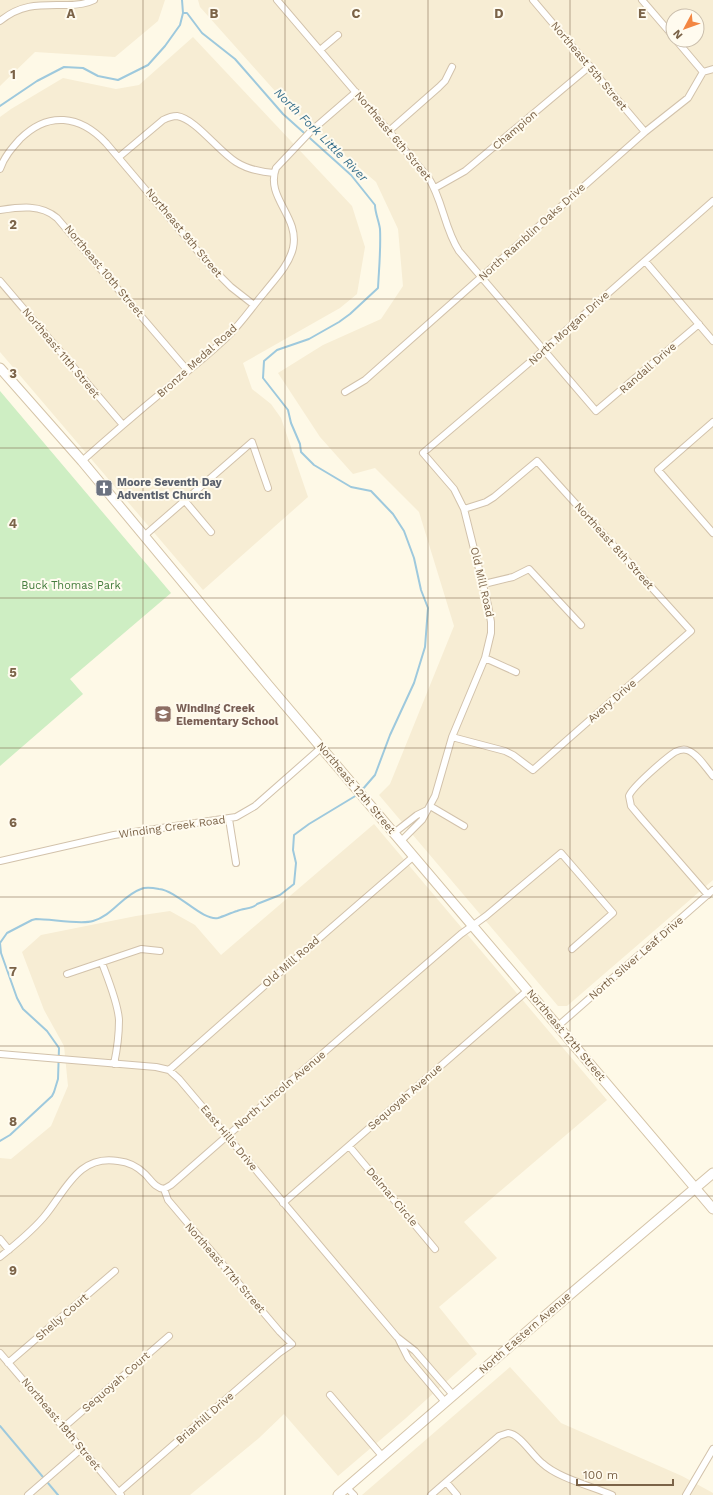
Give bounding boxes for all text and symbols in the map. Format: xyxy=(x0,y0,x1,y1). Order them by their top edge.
text: A xyxy=(67,6,76,21)
text: B xyxy=(210,6,219,21)
text: C xyxy=(352,6,361,21)
text: D xyxy=(494,6,504,21)
text: E xyxy=(638,6,646,21)
north arrow xyxy=(665,8,705,48)
street label: Northeast 5th Street xyxy=(548,19,630,113)
text: N xyxy=(670,27,685,42)
text: 1 xyxy=(10,67,16,82)
water label: North Fork Little River xyxy=(271,85,372,186)
street label: Northeast 6th Street xyxy=(352,89,434,183)
street label: Champion xyxy=(490,108,540,152)
street label: North Ramblin Oaks Drive xyxy=(476,181,588,283)
street label: Northeast 9th Street xyxy=(143,186,225,280)
text: 2 xyxy=(9,217,17,232)
street label: Northeast 10th Street xyxy=(62,222,147,320)
street label: North Morgan Drive xyxy=(526,288,612,368)
street label: Northeast 11th Street xyxy=(20,305,103,401)
street label: Bronze Medal Road xyxy=(154,322,240,400)
street label: Randall Drive xyxy=(617,340,679,396)
text: 3 xyxy=(9,366,17,381)
place label: Moore Seventh Day Adventist Church xyxy=(117,476,223,502)
church icon: Moore Seventh Day Adventist Church xyxy=(94,478,114,498)
street label: Northeast 8th Street xyxy=(572,500,657,592)
text: 4 xyxy=(9,516,18,531)
street label: Old Mill Road xyxy=(468,546,496,618)
park label: Buck Thomas Park xyxy=(21,579,121,592)
text: 5 xyxy=(9,665,17,680)
street label: Avery Drive xyxy=(585,676,639,726)
place label: Winding Creek Elementary School xyxy=(176,702,279,728)
school or university icon: Winding Creek Elementary School xyxy=(153,704,173,724)
street label: Northeast 12th Street xyxy=(314,740,398,837)
street label: Winding Creek Road xyxy=(118,813,226,841)
text: 6 xyxy=(9,815,17,830)
street label: North Silver Leaf Drive xyxy=(586,913,686,1003)
street label: Old Mill Road xyxy=(260,934,322,990)
text: 7 xyxy=(9,964,17,979)
street label: Northeast 12th Street xyxy=(524,987,608,1084)
street label: North Lincoln Avenue xyxy=(232,1048,328,1132)
street label: Sequoyah Avenue xyxy=(365,1061,445,1133)
street label: East Hills Drive xyxy=(198,1102,260,1174)
text: 8 xyxy=(9,1114,17,1129)
street label: Delmar Circle xyxy=(364,1165,420,1229)
street label: Northeast 17th Street xyxy=(182,1220,268,1316)
text: 9 xyxy=(9,1263,17,1278)
street label: Shelly Court xyxy=(33,1290,91,1343)
street label: North Eastern Avenue xyxy=(476,1290,574,1376)
street label: Sequoyah Court xyxy=(79,1349,153,1415)
street label: Northeast 19th Street xyxy=(19,1375,104,1473)
street label: Briarhill Drive xyxy=(173,1389,237,1447)
scale bar xyxy=(577,1461,673,1487)
text: 100 m xyxy=(583,1468,618,1482)

